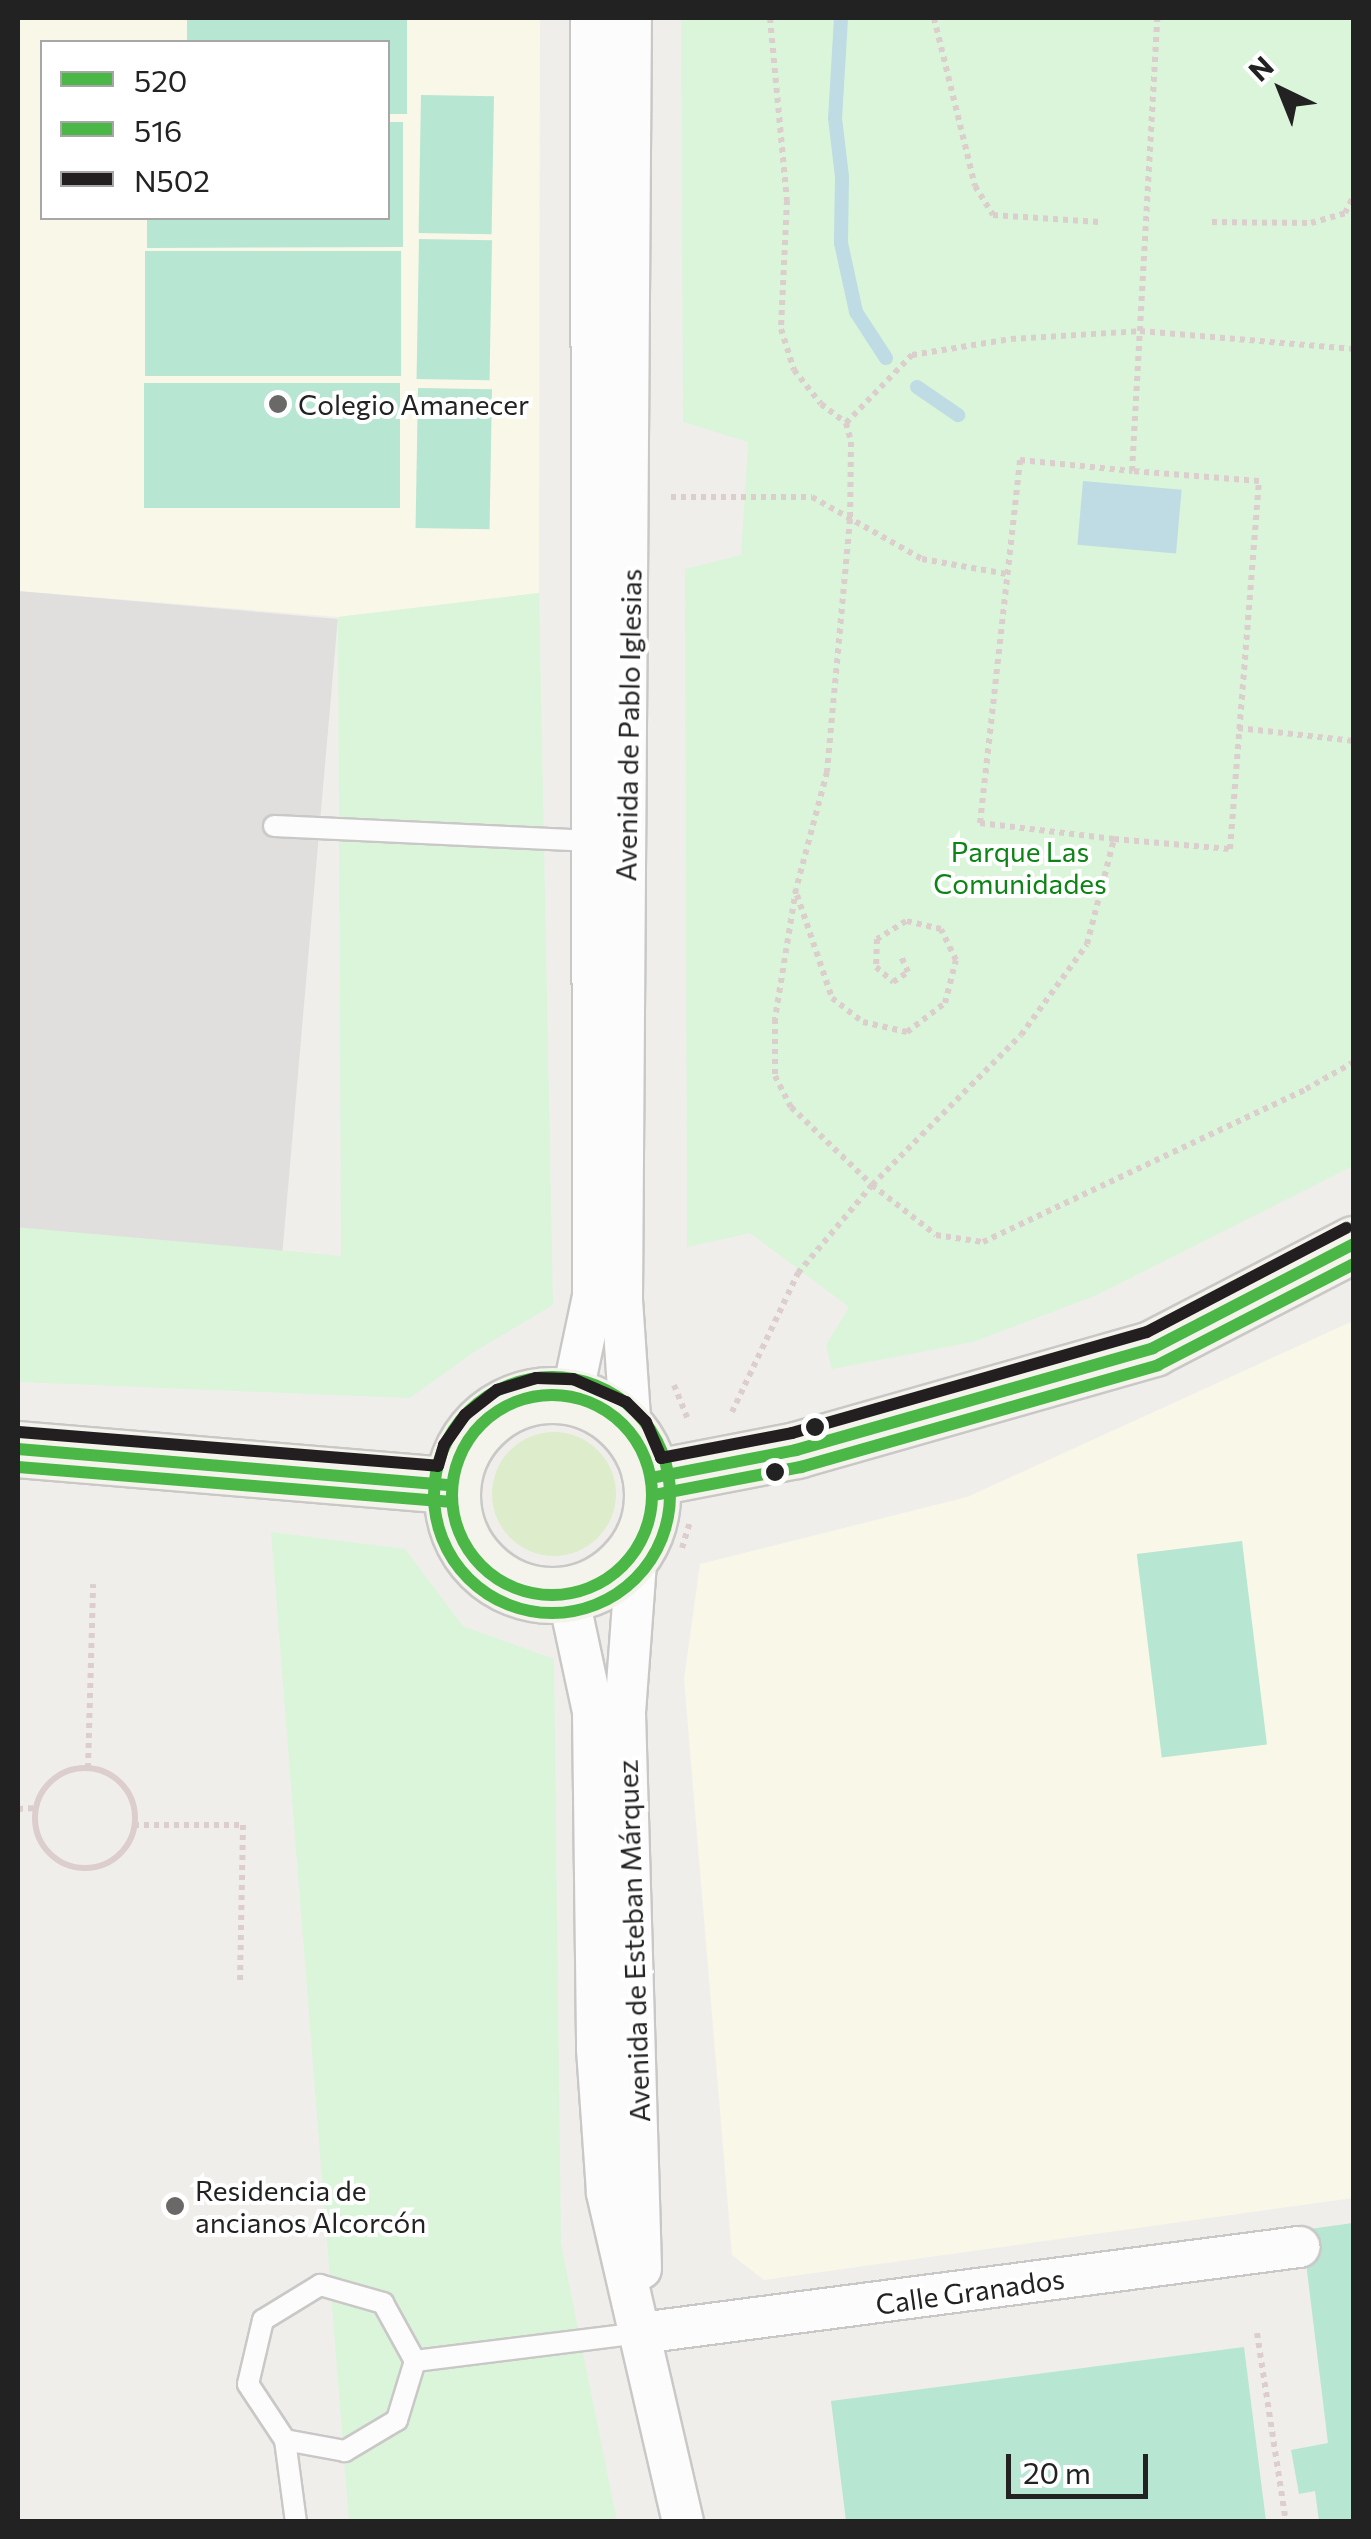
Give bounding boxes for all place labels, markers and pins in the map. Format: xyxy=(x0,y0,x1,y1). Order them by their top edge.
place label: Colegio Amanecer xyxy=(298,387,529,421)
marker: Colegio Amanecer xyxy=(267,393,289,415)
unlabelled marker xyxy=(805,1417,825,1437)
unlabelled marker xyxy=(765,1462,785,1482)
place label: Residencia de ancianos Alcorcón xyxy=(195,2173,426,2239)
marker: Residencia de ancianos Alcorcón xyxy=(164,2195,186,2217)

